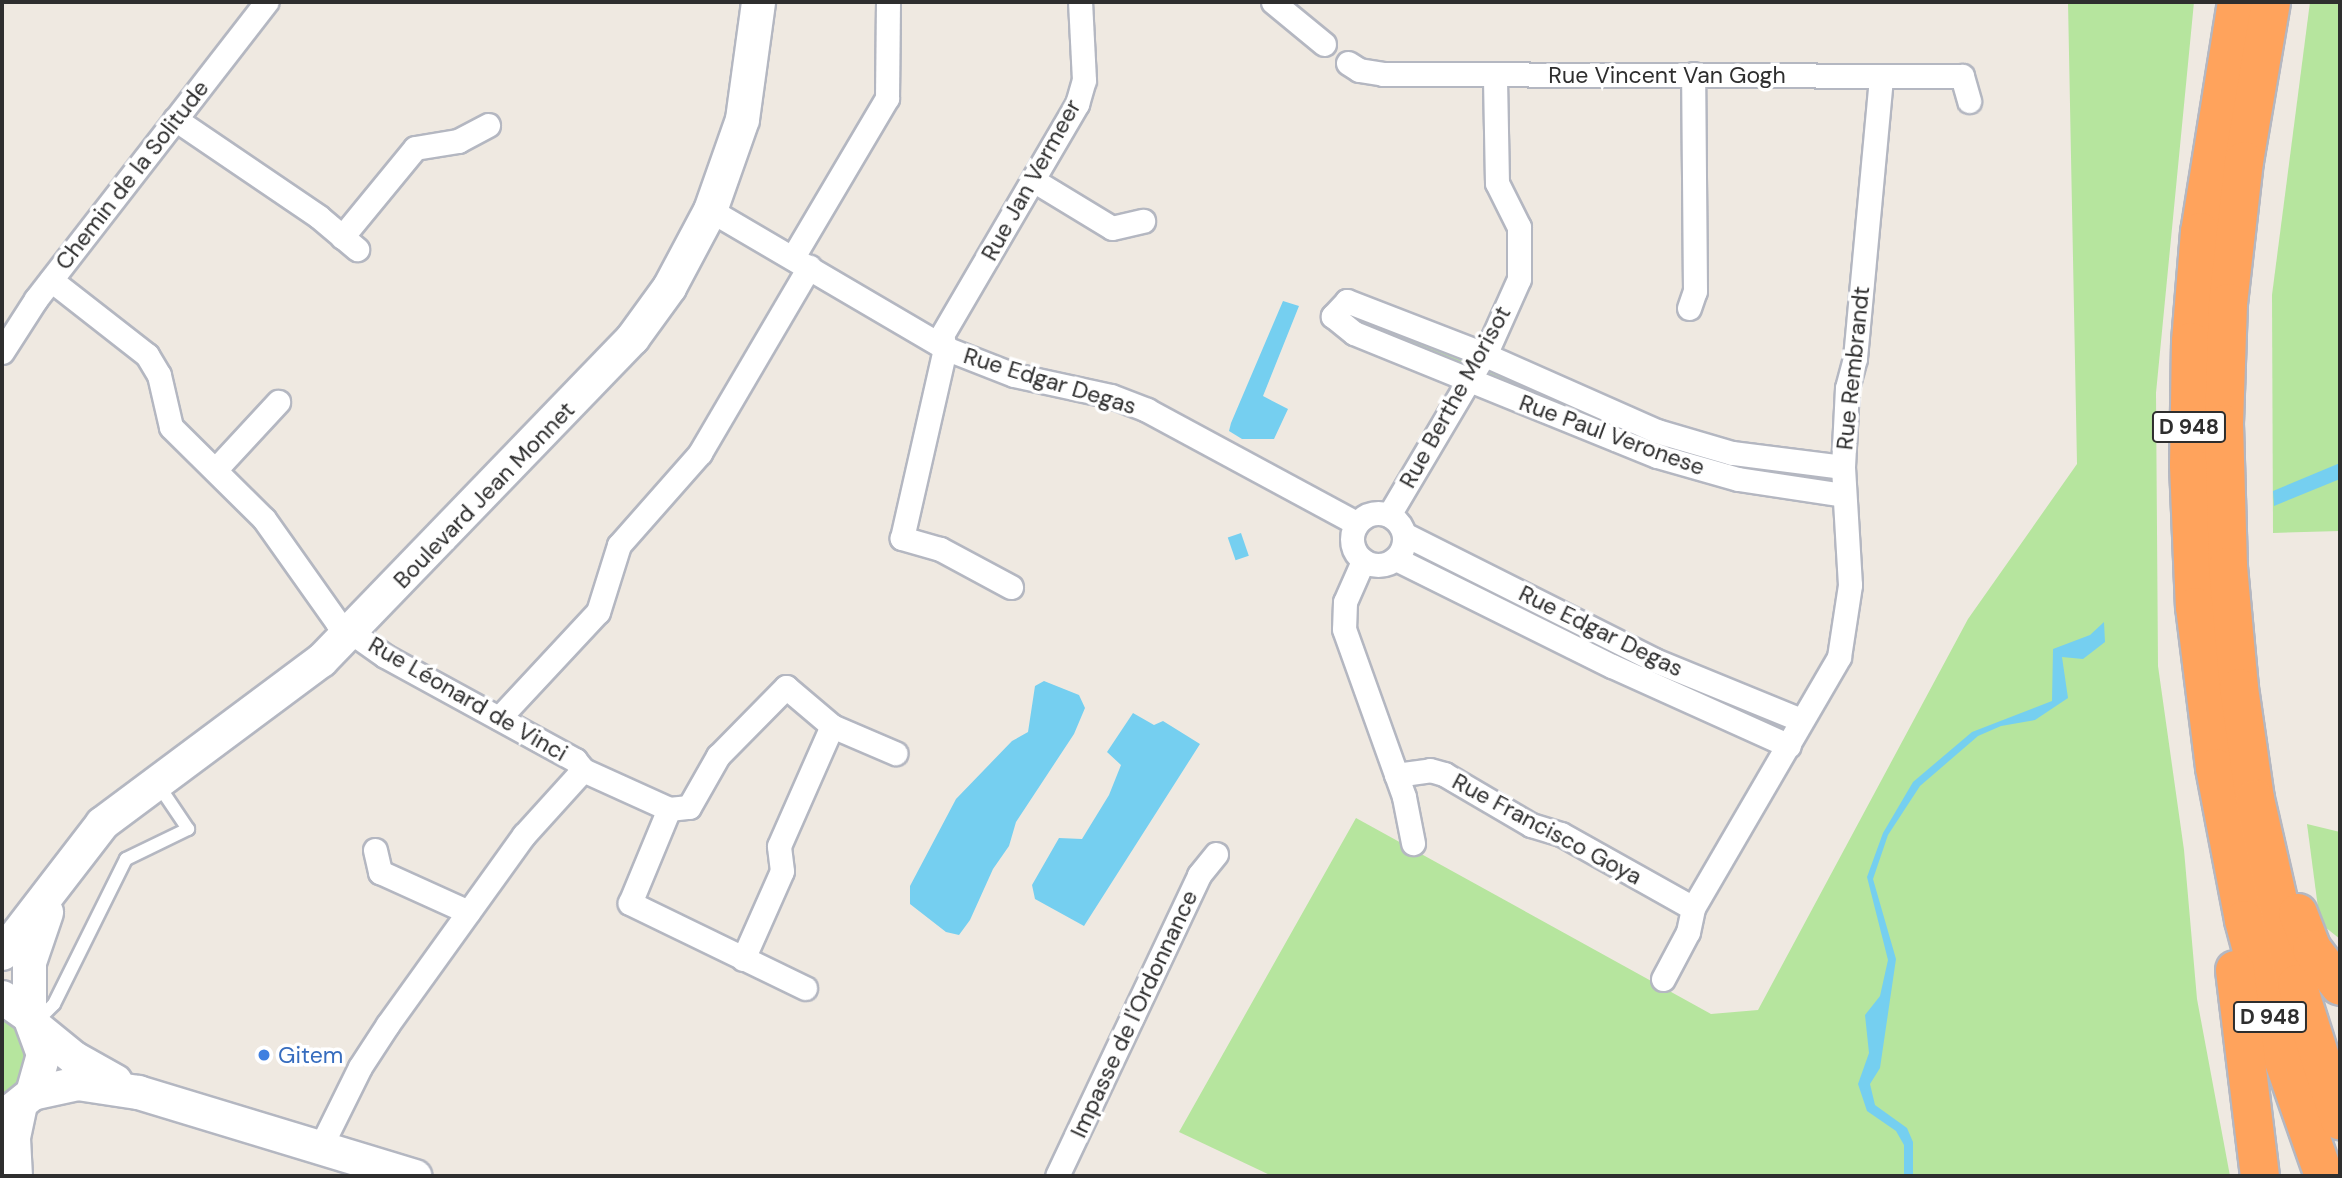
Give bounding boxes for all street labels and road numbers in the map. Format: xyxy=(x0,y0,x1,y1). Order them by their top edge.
street label: Rue Vincent Van Gogh xyxy=(1548,61,1786,89)
street label: Chemin de la Solitude xyxy=(49,75,215,275)
street label: Rue Jan Vermeer xyxy=(975,95,1087,265)
street label: Rue Rembrandt xyxy=(1831,285,1875,451)
street label: Rue Berthe Morisot xyxy=(1394,301,1516,493)
street label: Rue Edgar Degas xyxy=(960,342,1140,420)
street label: Rue Paul Veronese xyxy=(1516,389,1708,481)
street label: Boulevard Jean Monnet xyxy=(388,396,580,594)
road number: D 948 xyxy=(2150,410,2228,444)
street label: Rue Edgar Degas xyxy=(1514,579,1688,683)
street label: Rue Léonard de Vinci xyxy=(364,631,572,767)
street label: Rue Francisco Goya xyxy=(1448,767,1646,891)
street label: Impasse de l'Ordonnance xyxy=(1064,886,1204,1142)
road number: D 948 xyxy=(2232,1000,2308,1034)

